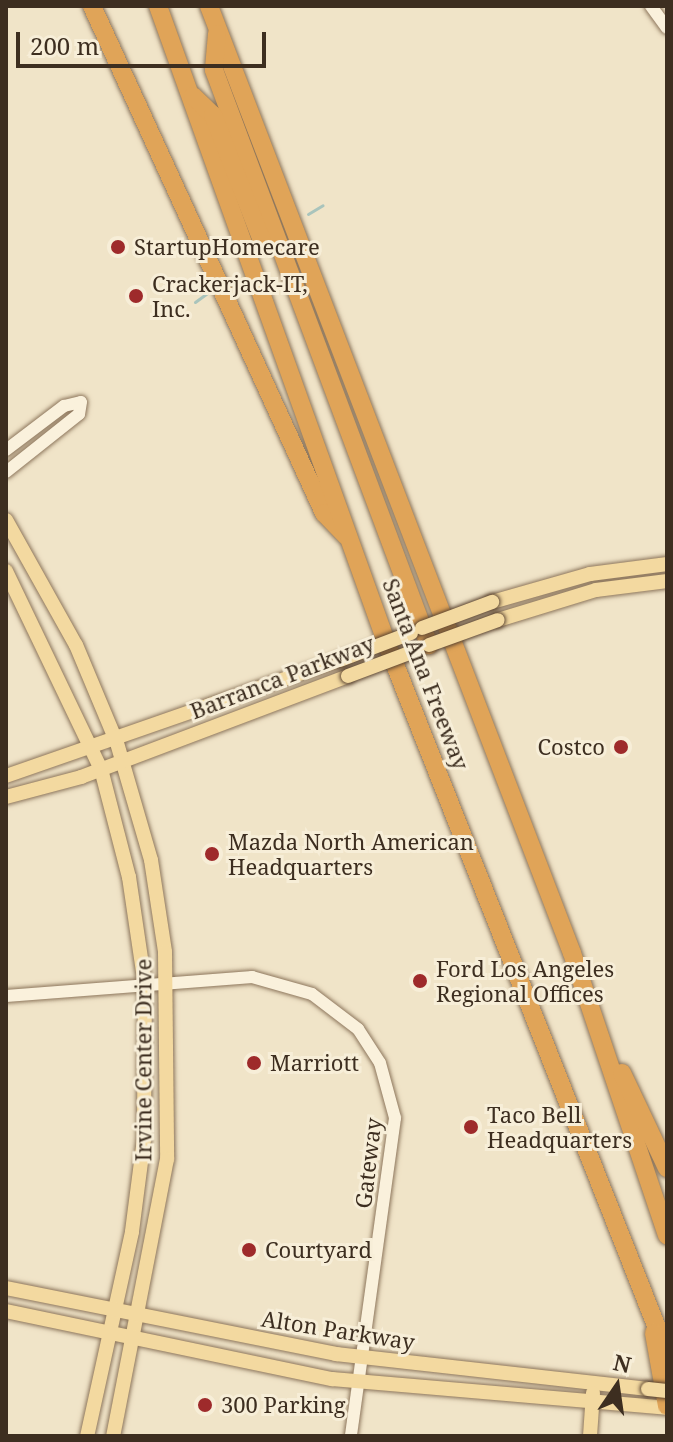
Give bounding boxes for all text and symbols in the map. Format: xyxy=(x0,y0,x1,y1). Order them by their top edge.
scale bar xyxy=(20,16,270,66)
text: 200 m xyxy=(30,29,99,62)
place label: StartupHomecare xyxy=(134,234,320,260)
marker: StartupHomecare xyxy=(109,238,127,256)
place label: Crackerjack-IT, Inc. xyxy=(152,270,308,322)
marker: Crackerjack-IT, Inc. xyxy=(127,287,145,305)
street label: Santa Ana Freeway xyxy=(377,575,475,773)
street label: Barranca Parkway xyxy=(186,630,378,724)
place label: Costco xyxy=(538,734,605,760)
marker: Costco xyxy=(612,738,630,756)
place label: Mazda North American Headquarters xyxy=(228,828,474,880)
marker: Mazda North American Headquarters xyxy=(203,845,221,863)
place label: Ford Los Angeles Regional Offices xyxy=(436,955,614,1006)
street label: Irvine Center Drive xyxy=(130,959,156,1161)
marker: Ford Los Angeles Regional Offices xyxy=(411,972,429,990)
place label: Marriott xyxy=(270,1050,359,1076)
marker: Marriott xyxy=(245,1054,263,1072)
place label: Taco Bell Headquarters xyxy=(487,1101,632,1152)
street label: Gateway xyxy=(349,1116,387,1210)
marker: Taco Bell Headquarters xyxy=(462,1118,480,1136)
place label: Courtyard xyxy=(265,1237,372,1263)
marker: Courtyard xyxy=(240,1241,258,1259)
street label: Alton Parkway xyxy=(259,1305,417,1355)
north arrow xyxy=(577,1346,657,1426)
text: N xyxy=(611,1346,634,1379)
place label: 300 Parking xyxy=(221,1392,346,1418)
marker: 300 Parking xyxy=(196,1396,214,1414)

